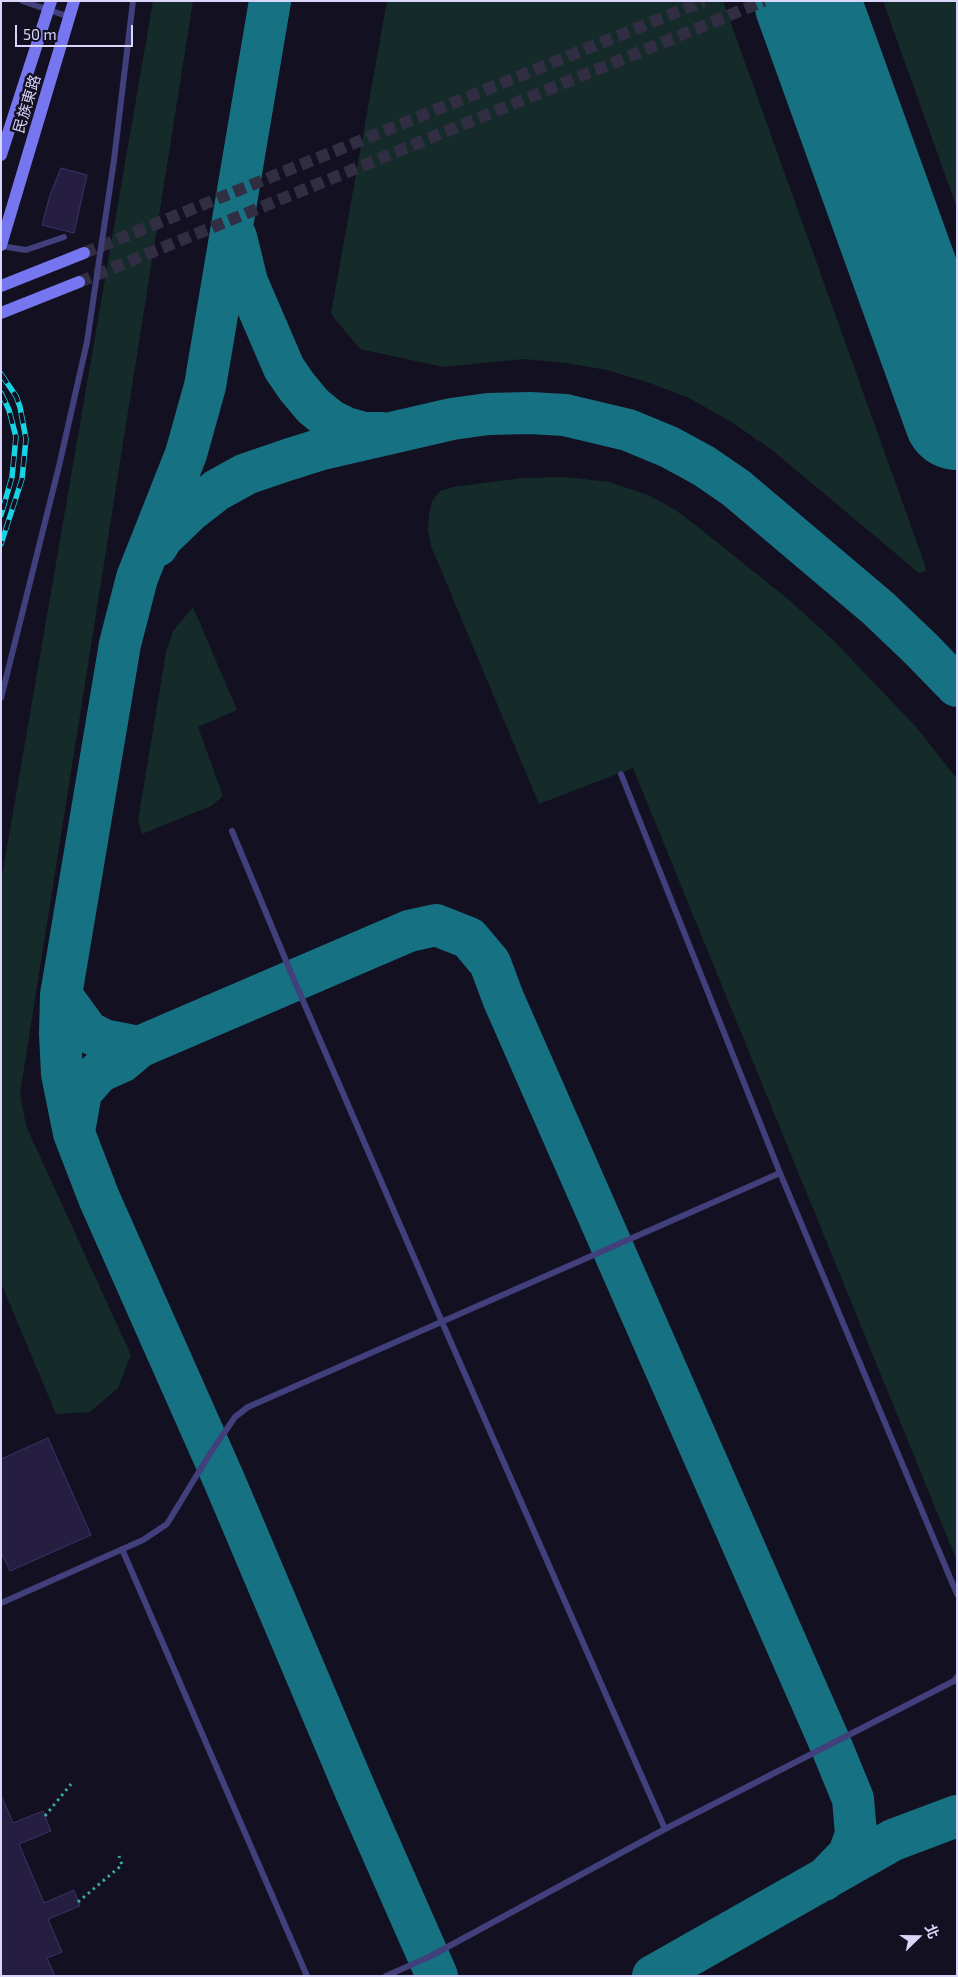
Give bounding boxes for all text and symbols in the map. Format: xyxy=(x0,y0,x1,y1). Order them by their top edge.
scale bar xyxy=(18,15,135,47)
text: 50 m xyxy=(23,25,57,43)
street label: 民族東路 xyxy=(10,73,44,135)
north arrow xyxy=(893,1912,943,1962)
text: 北 xyxy=(922,1922,943,1941)

